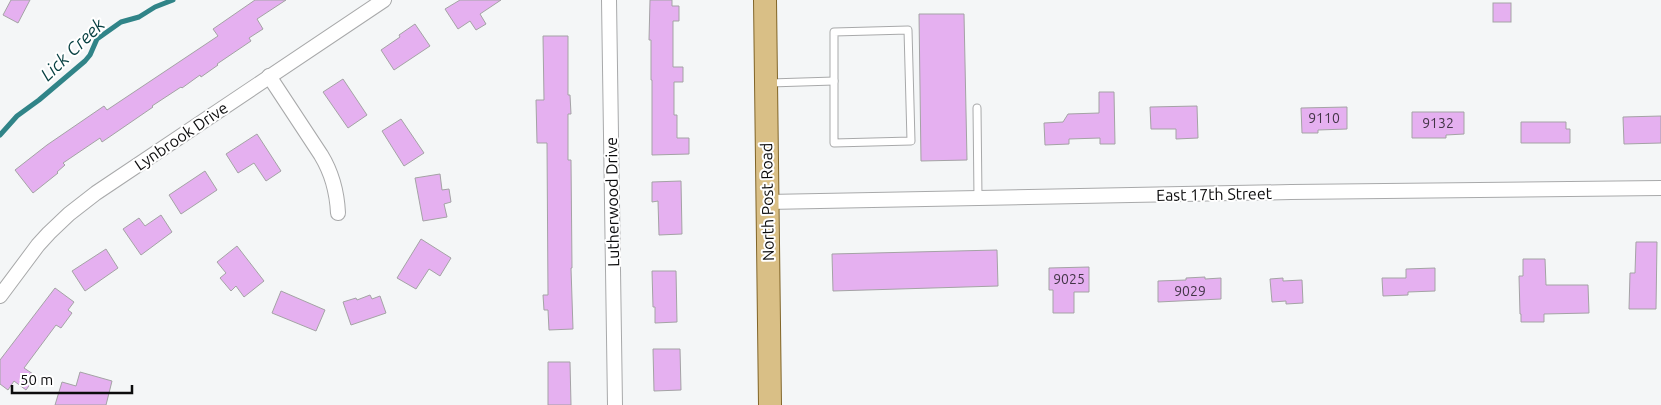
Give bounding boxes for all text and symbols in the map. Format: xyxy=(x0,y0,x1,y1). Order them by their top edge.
water label: Lick Creek xyxy=(36,13,109,84)
street label: Lynbrook Drive xyxy=(131,98,231,174)
house number: 9110 xyxy=(1308,110,1340,126)
house number: 9132 xyxy=(1422,115,1454,131)
street label: Lutherwood Drive xyxy=(602,137,622,267)
street label: North Post Road xyxy=(757,143,777,261)
street label: East 17th Street xyxy=(1156,184,1273,204)
house number: 9025 xyxy=(1053,271,1085,287)
house number: 9029 xyxy=(1174,283,1206,299)
scale bar xyxy=(12,362,132,394)
text: 50 m xyxy=(20,371,53,388)

